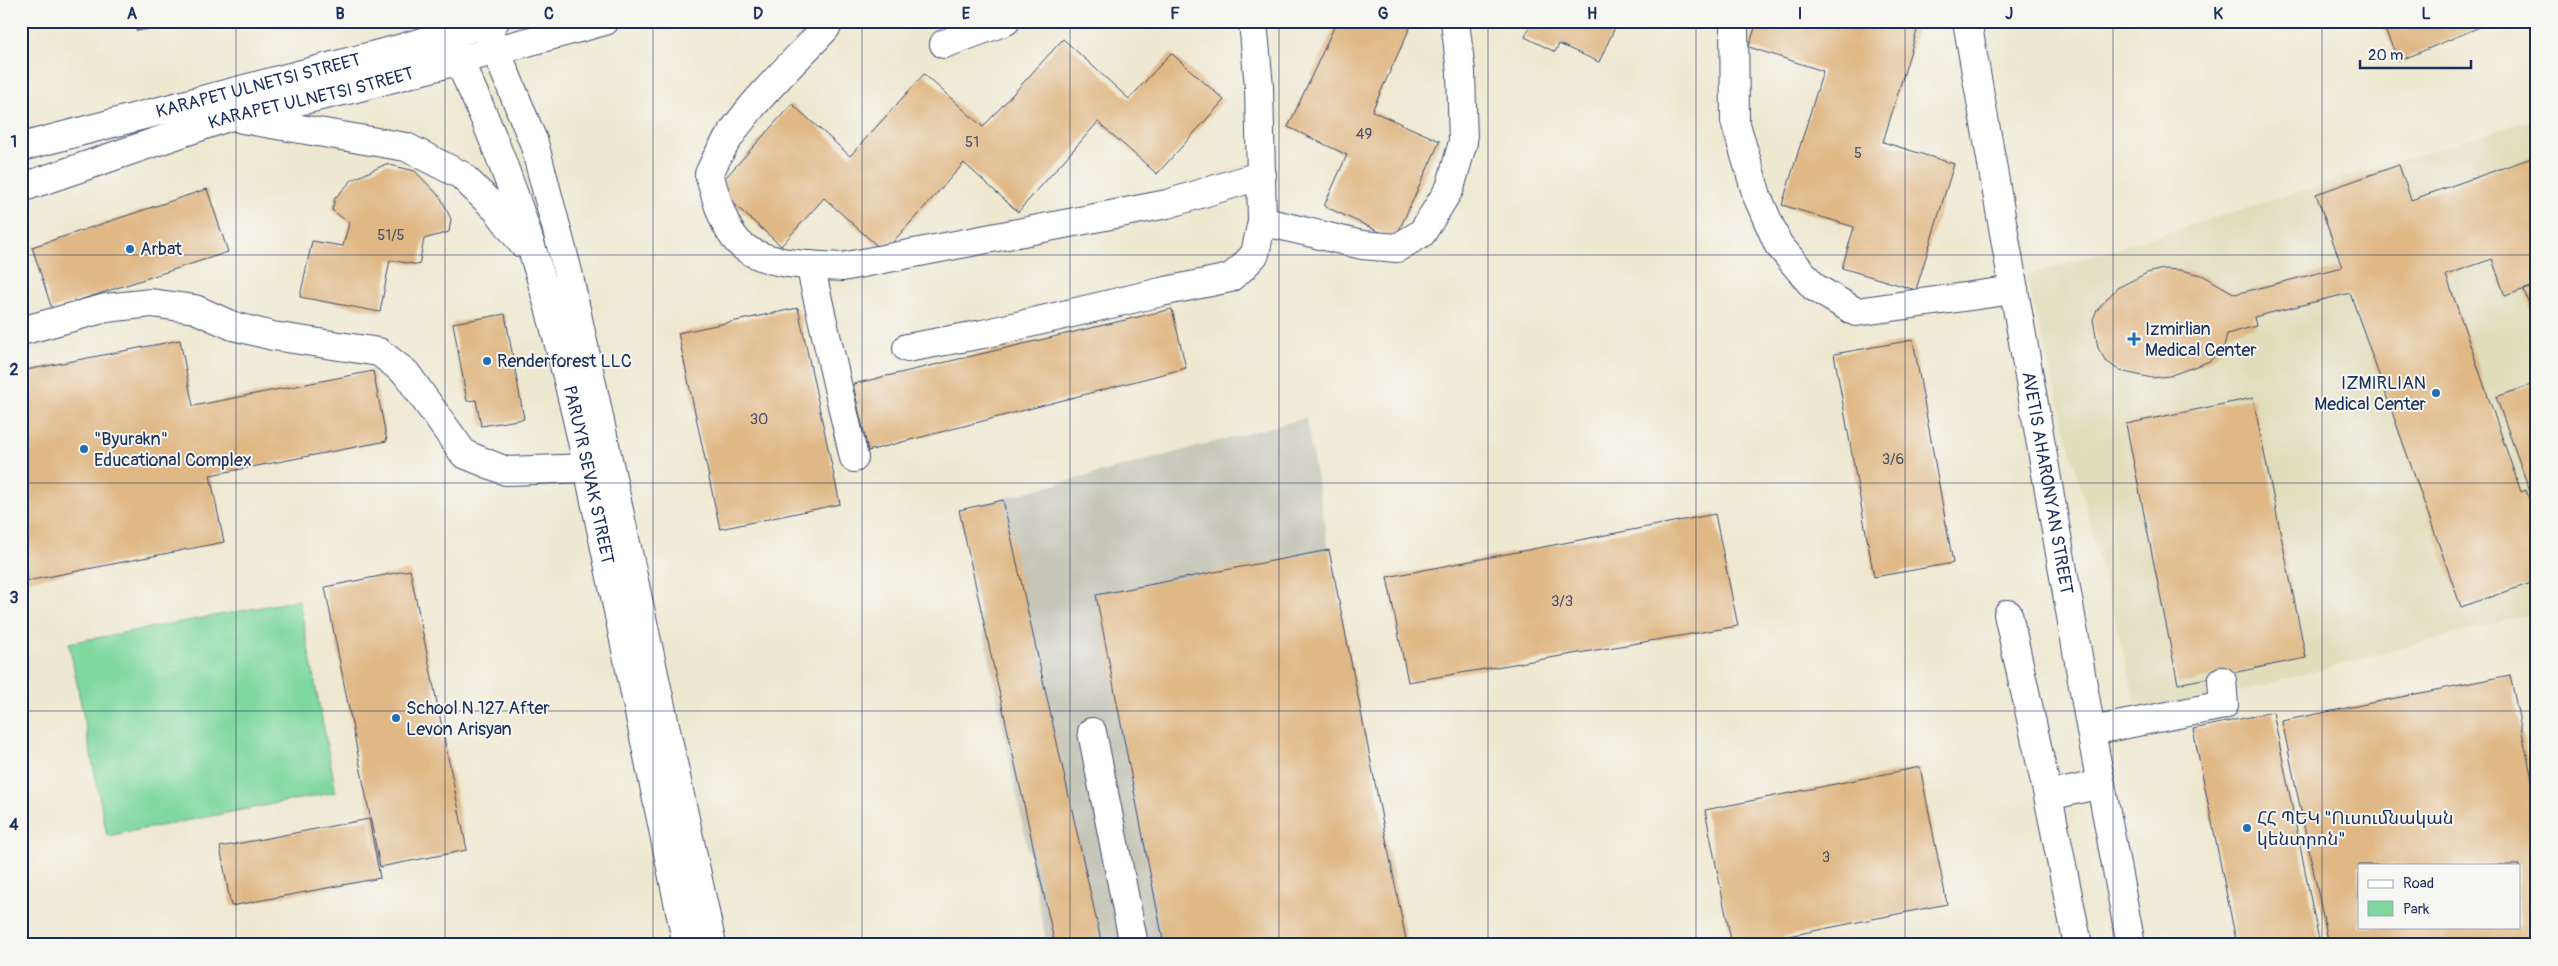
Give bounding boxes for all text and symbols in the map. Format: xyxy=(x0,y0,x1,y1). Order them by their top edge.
text: A xyxy=(127,4,138,24)
text: B xyxy=(335,4,345,24)
text: C xyxy=(544,4,554,24)
text: D xyxy=(753,4,763,24)
text: E xyxy=(962,4,971,24)
text: F xyxy=(1170,4,1180,24)
text: G xyxy=(1378,4,1389,24)
text: H xyxy=(1587,4,1597,24)
text: I xyxy=(1798,4,1802,24)
text: J xyxy=(2005,4,2013,24)
text: K xyxy=(2213,4,2223,24)
text: L xyxy=(2421,4,2431,24)
scale bar xyxy=(2360,38,2472,70)
text: 20 m xyxy=(2368,46,2403,65)
street label: KARAPET ULNETSI STREET xyxy=(154,49,364,121)
street label: KARAPET ULNETSI STREET xyxy=(207,60,415,136)
house number: 49 xyxy=(1356,125,1372,144)
text: 1 xyxy=(11,132,17,152)
house number: 51 xyxy=(965,133,979,152)
house number: 5 xyxy=(1854,144,1862,163)
house number: 51/5 xyxy=(377,226,405,245)
place label: Arbat xyxy=(140,238,183,261)
marker: Arbat xyxy=(124,243,136,255)
place label: Izmirlian Medical Center xyxy=(2145,318,2257,362)
marker: Izmirlian Medical Center xyxy=(2127,332,2141,346)
place label: Renderforest LLC xyxy=(497,350,632,373)
marker: Renderforest LLC xyxy=(481,355,493,367)
text: 2 xyxy=(10,360,19,380)
street label: AVETIS AHARONYAN STREET xyxy=(2016,370,2078,596)
place label: IZMIRLIAN Medical Center xyxy=(2314,372,2427,416)
street label: PARUYR SEVAK STREET xyxy=(558,383,619,566)
marker: IZMIRLIAN Medical Center xyxy=(2430,387,2442,399)
house number: 30 xyxy=(750,410,768,429)
place label: "Byurakn" Educational Complex xyxy=(94,428,252,472)
marker: "Byurakn" Educational Complex xyxy=(78,443,90,455)
house number: 3/6 xyxy=(1882,450,1904,469)
text: 3 xyxy=(10,588,19,608)
house number: 3/3 xyxy=(1551,592,1573,611)
place label: School N 127 After Levon Arisyan xyxy=(406,697,550,741)
marker: School N 127 After Levon Arisyan xyxy=(390,712,402,724)
place label: ՀՀ ՊԵԿ "Ուսումնական կենտրոն" xyxy=(2257,807,2454,851)
text: 4 xyxy=(9,815,19,835)
marker: ՀՀ ՊԵԿ "Ուսումնական կենտրոն" xyxy=(2241,822,2253,834)
house number: 3 xyxy=(1822,848,1830,867)
legend xyxy=(2358,864,2520,928)
text: Road xyxy=(2403,874,2434,893)
text: Park xyxy=(2403,900,2430,919)

